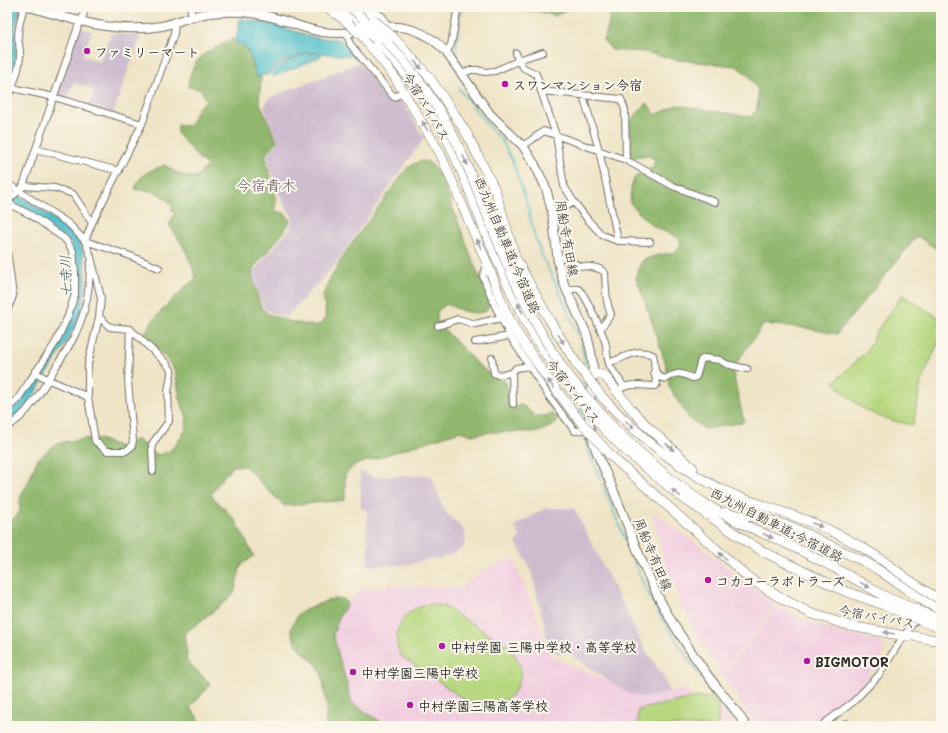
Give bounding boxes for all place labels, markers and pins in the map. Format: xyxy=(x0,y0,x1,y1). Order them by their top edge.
place label: ファミリーマート xyxy=(95,43,200,60)
marker: ファミリーマート xyxy=(82,46,92,56)
place label: スワンマンション今宿 xyxy=(513,76,642,93)
marker: スワンマンション今宿 xyxy=(500,79,510,89)
place label: コカコーラボトラーズ xyxy=(716,572,845,589)
marker: コカコーラボトラーズ xyxy=(703,575,713,585)
place label: 中村学園 三陽中学校・高等学校 xyxy=(450,638,637,655)
marker: 中村学園 三陽中学校・高等学校 xyxy=(437,641,447,651)
place label: BIGMOTOR xyxy=(815,653,889,670)
marker: BIGMOTOR xyxy=(802,656,812,666)
place label: 中村学園三陽中学校 xyxy=(361,664,478,681)
marker: 中村学園三陽中学校 xyxy=(348,667,358,677)
place label: 中村学園三陽高等学校 xyxy=(418,697,548,714)
marker: 中村学園三陽高等学校 xyxy=(405,700,415,710)

